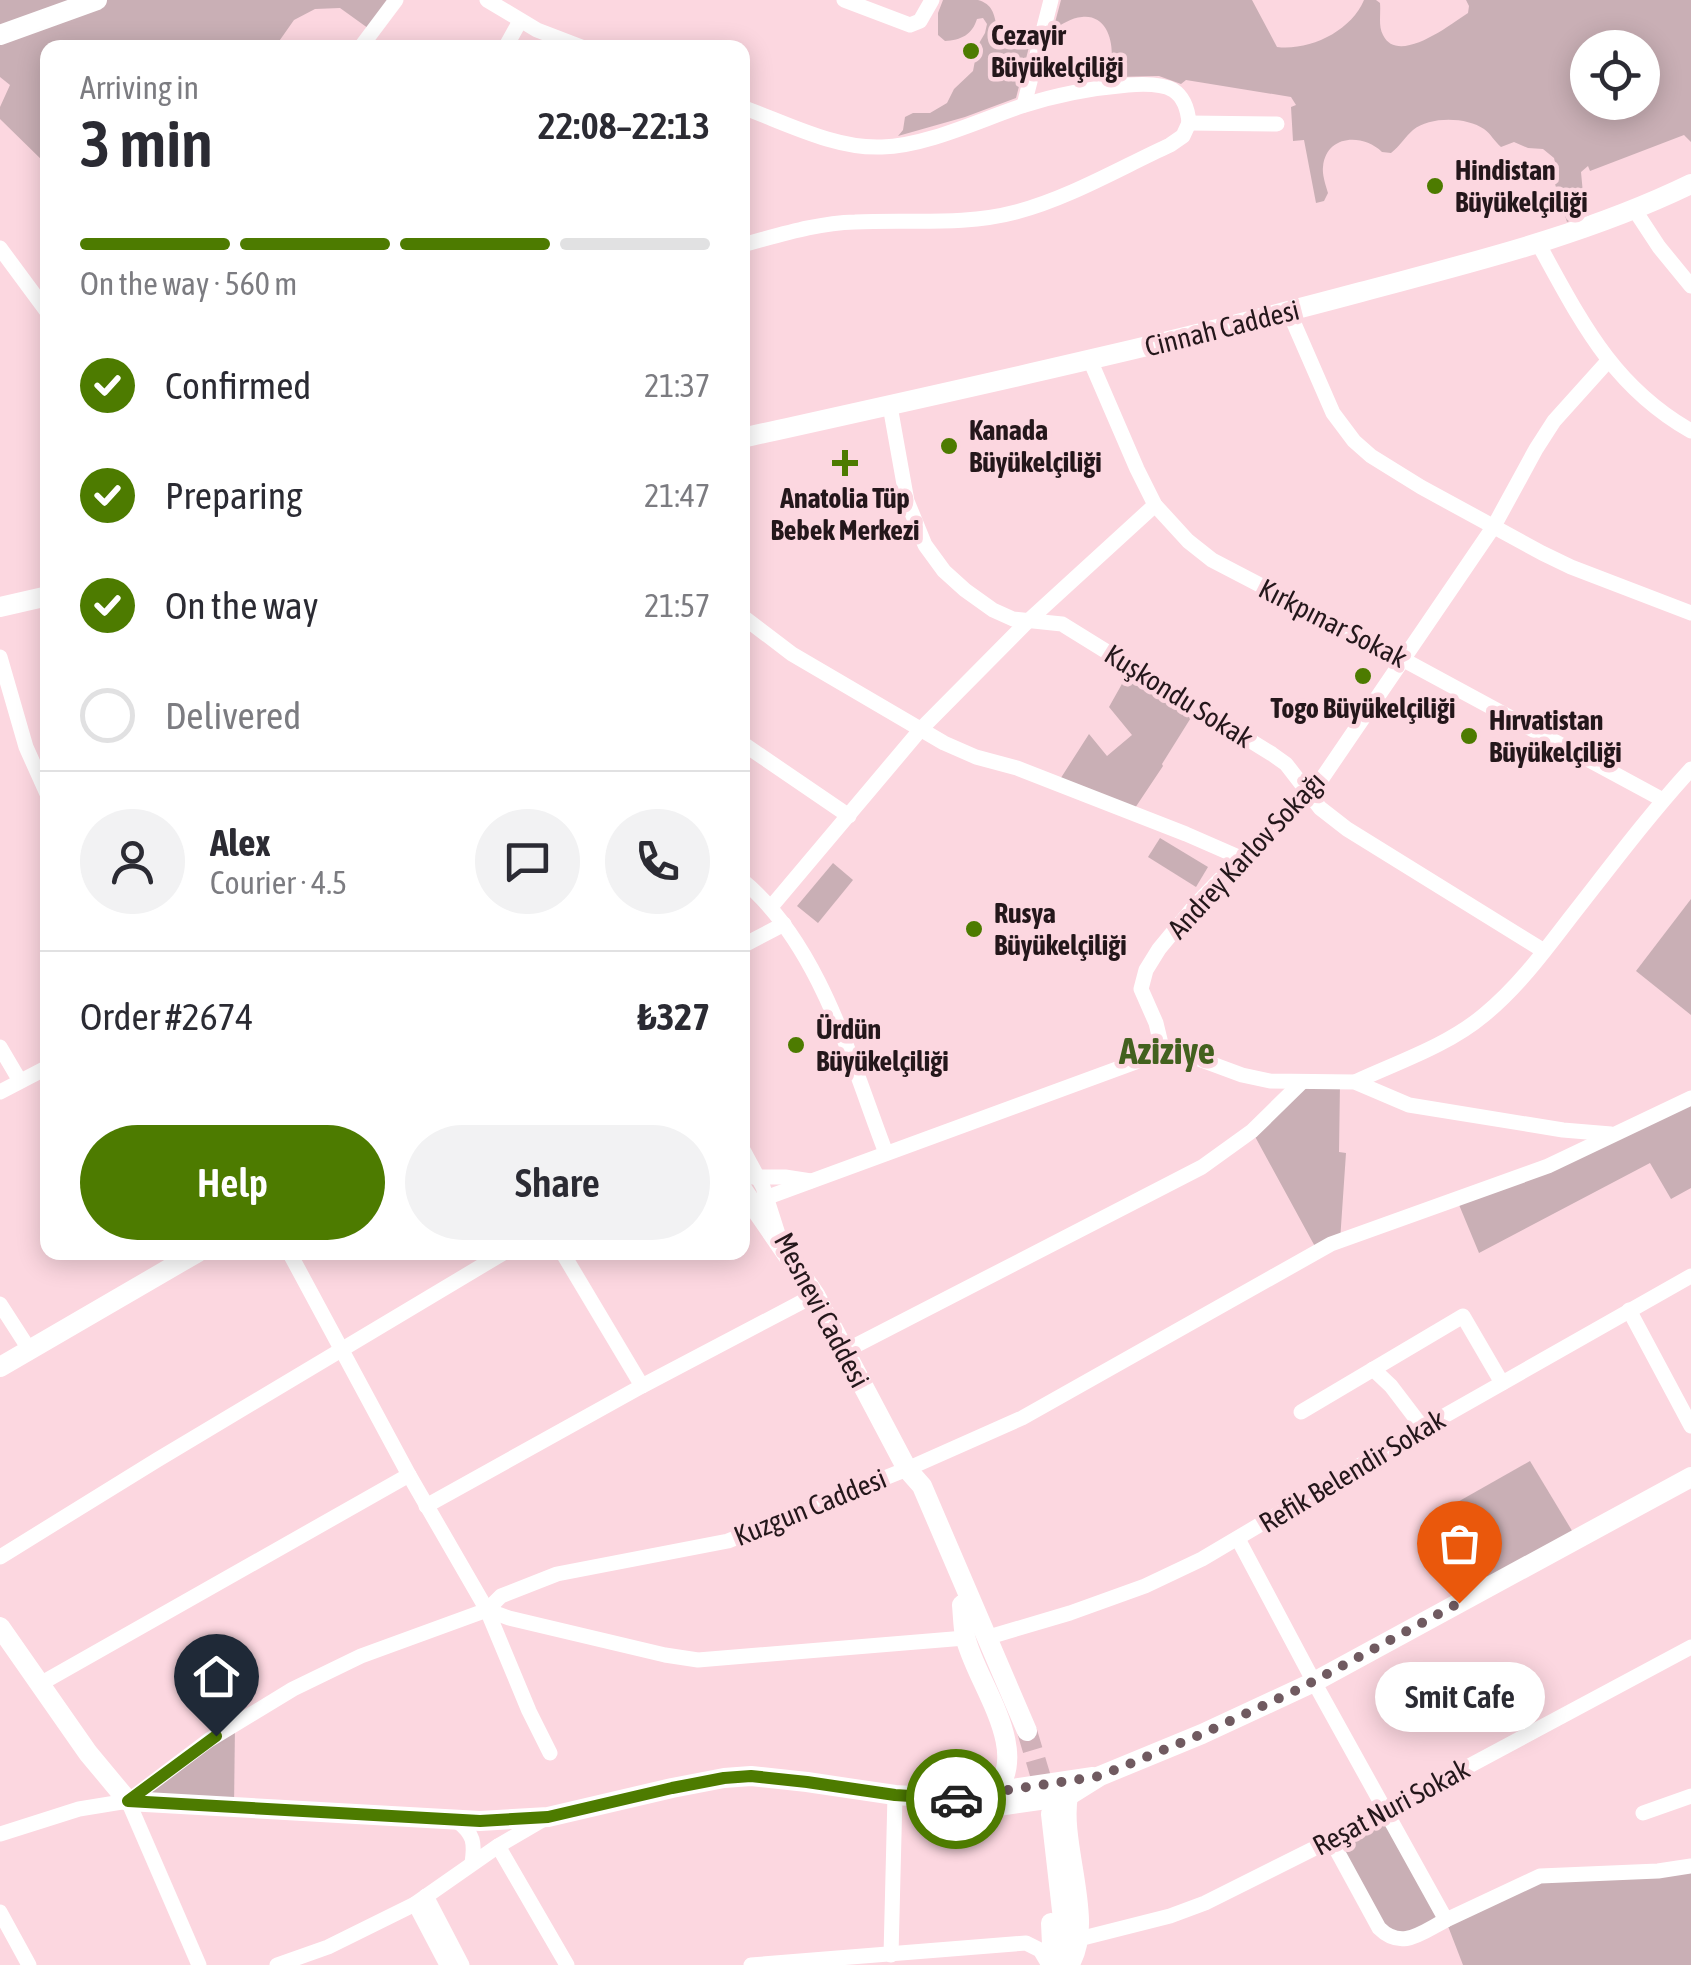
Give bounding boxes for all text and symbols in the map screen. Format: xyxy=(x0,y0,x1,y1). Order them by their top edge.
place label: Cezayir Büyükelçiliği xyxy=(991,19,1124,83)
map controls xyxy=(1570,30,1660,120)
button: locate xyxy=(1570,30,1660,120)
marker: Cezayir Büyükelçiliği xyxy=(960,40,982,62)
text: Arriving in xyxy=(80,69,199,106)
text: 22:08–22:13 xyxy=(538,104,710,147)
text: 3 min xyxy=(80,106,213,181)
place label: Hindistan Büyükelçiliği xyxy=(1455,154,1588,218)
marker: Hindistan Büyükelçiliği xyxy=(1424,175,1446,197)
text: On the way · 560 m xyxy=(80,265,297,302)
street label: Cinnah Caddesi xyxy=(1142,293,1302,363)
icon: check xyxy=(80,358,135,413)
text: Confirmed xyxy=(165,364,311,407)
text: 21:37 xyxy=(644,367,710,404)
place label: Kanada Büyükelçiliği xyxy=(969,414,1102,478)
marker: Kanada Büyükelçiliği xyxy=(938,435,960,457)
marker: Anatolia Tüp Bebek Merkezi xyxy=(832,450,858,476)
icon: check xyxy=(80,468,135,523)
text: Preparing xyxy=(165,474,303,517)
text: 21:47 xyxy=(644,477,710,514)
place label: Anatolia Tüp Bebek Merkezi xyxy=(771,482,919,546)
street label: Kırkpınar Sokak xyxy=(1254,572,1412,674)
icon: check xyxy=(80,578,135,633)
text: On the way xyxy=(165,584,318,627)
text: 21:57 xyxy=(644,587,710,624)
street label: Kuşkondu Sokak xyxy=(1099,638,1259,754)
marker: Togo Büyükelçiliği xyxy=(1352,665,1374,687)
place label: Togo Büyükelçiliği xyxy=(1271,692,1455,724)
text: Delivered xyxy=(165,694,301,737)
place label: Hırvatistan Büyükelçiliği xyxy=(1489,704,1622,768)
marker: Hırvatistan Büyükelçiliği xyxy=(1458,725,1480,747)
street label: Andrey Karlov Sokağı xyxy=(1161,765,1331,945)
button: person xyxy=(80,809,185,914)
button: chat xyxy=(475,809,580,914)
button: phone xyxy=(605,809,710,914)
text: Alex xyxy=(210,821,271,864)
text: Courier · 4.5 xyxy=(210,864,347,901)
place label: Rusya Büyükelçiliği xyxy=(994,897,1127,961)
marker: Rusya Büyükelçiliği xyxy=(963,918,985,940)
text: Order #2674 xyxy=(80,995,253,1038)
text: ₺327 xyxy=(637,995,710,1038)
place label: Ürdün Büyükelçiliği xyxy=(816,1013,949,1077)
district label: Aziziye xyxy=(1118,1029,1215,1072)
marker: Ürdün Büyükelçiliği xyxy=(785,1034,807,1056)
button: Help xyxy=(80,1125,385,1240)
button: Share xyxy=(405,1125,710,1240)
street label: Mesnevi Caddesi xyxy=(768,1227,876,1393)
street label: Refik Belendir Sokak xyxy=(1253,1403,1451,1539)
street label: Kuzgun Caddesi xyxy=(729,1462,891,1552)
pin xyxy=(1417,1501,1502,1604)
icon: bag xyxy=(1432,1516,1487,1571)
pin xyxy=(174,1634,259,1737)
icon: home xyxy=(189,1649,244,1704)
callout: Smit Cafe xyxy=(1374,1663,1544,1733)
text: Smit Cafe xyxy=(1405,1678,1515,1715)
courier xyxy=(906,1749,1006,1849)
street label: Reşat Nuri Sokak xyxy=(1307,1752,1475,1862)
icon: car xyxy=(929,1772,984,1827)

